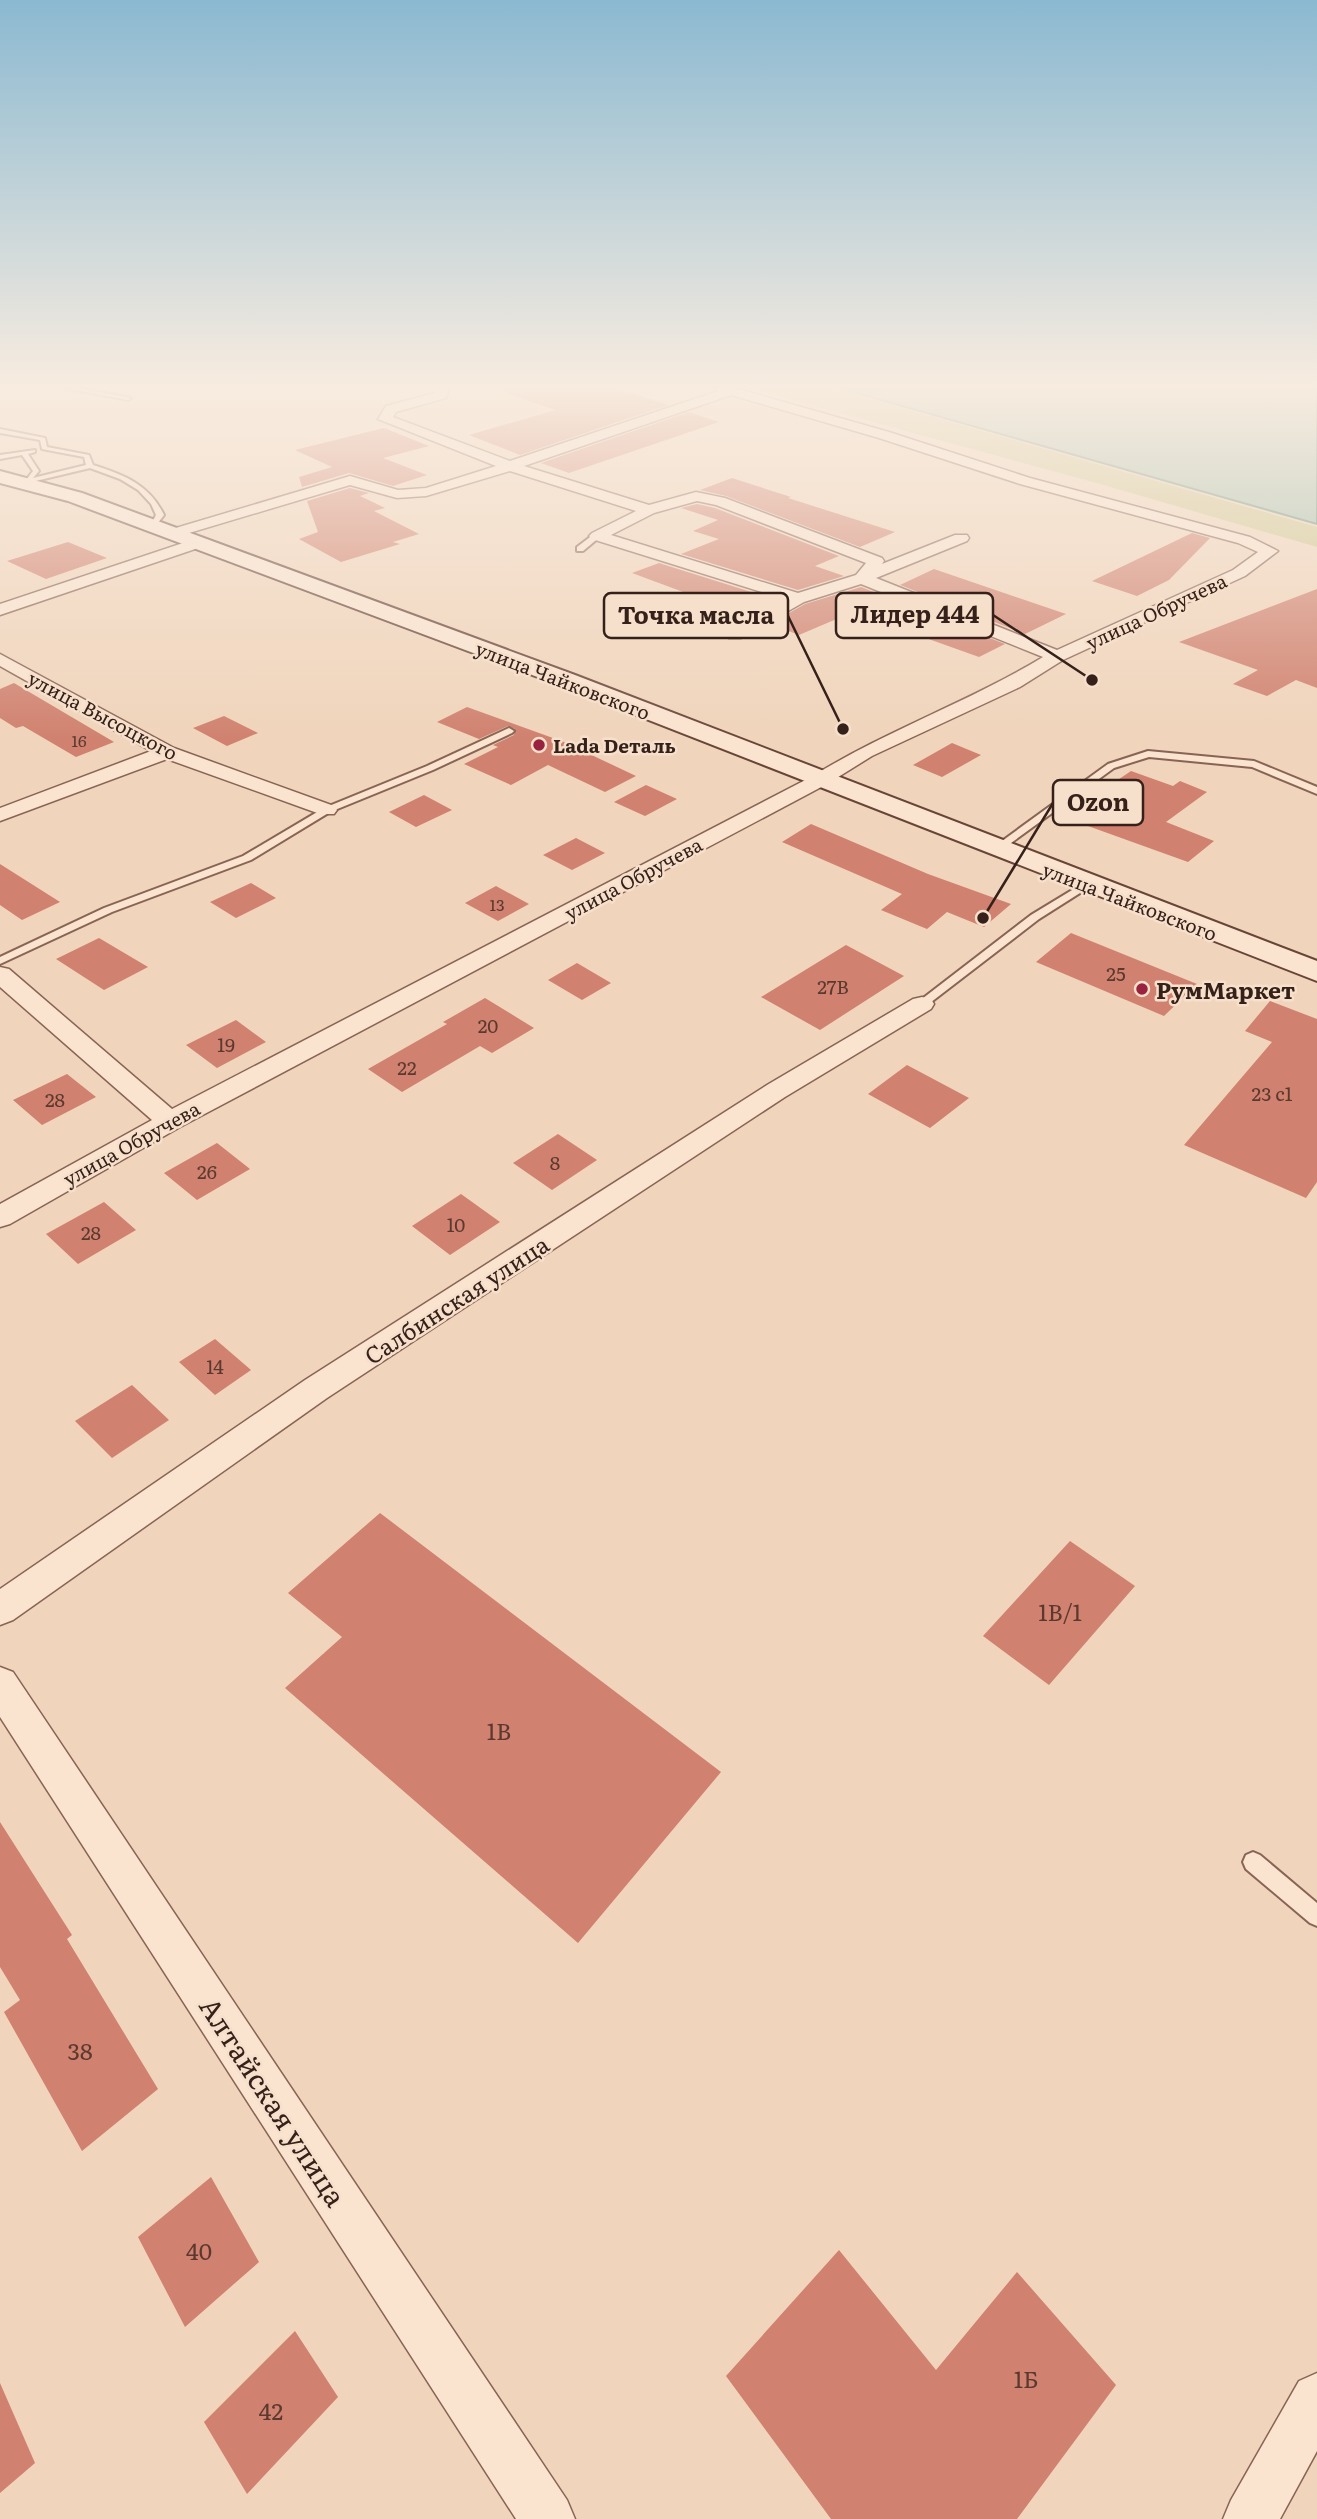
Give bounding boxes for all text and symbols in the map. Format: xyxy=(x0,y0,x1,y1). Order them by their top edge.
street label: улица Обручева xyxy=(1081,566,1232,656)
callout: Точка масла xyxy=(604,593,788,638)
callout: Лидер 444 xyxy=(836,593,993,638)
text: Лидер 444 xyxy=(851,595,980,630)
text: Точка масла xyxy=(618,596,774,631)
street label: улица Чайковского xyxy=(472,634,654,726)
street label: улица Высоцкого xyxy=(23,664,183,766)
house number: 16 xyxy=(71,728,87,752)
place label: Lada Dеталь xyxy=(553,731,676,759)
marker: Lada Dеталь xyxy=(531,737,547,753)
callout: Ozon xyxy=(1053,780,1143,825)
text: Ozon xyxy=(1067,783,1130,818)
street label: улица Обручева xyxy=(559,829,708,926)
street label: улица Чайковского xyxy=(1039,855,1221,947)
house number: 13 xyxy=(489,892,505,916)
house number: 25 xyxy=(1106,959,1126,987)
house number: 27В xyxy=(817,972,849,1000)
place label: РумМаркет xyxy=(1156,972,1295,1006)
marker: РумМаркет xyxy=(1134,981,1150,997)
house number: 20 xyxy=(478,1011,498,1039)
house number: 19 xyxy=(217,1030,235,1058)
house number: 22 xyxy=(397,1053,417,1081)
house number: 23 с1 xyxy=(1252,1079,1293,1107)
house number: 28 xyxy=(45,1085,65,1113)
street label: улица Обручева xyxy=(57,1093,205,1192)
house number: 8 xyxy=(550,1148,560,1176)
house number: 26 xyxy=(197,1157,217,1185)
house number: 10 xyxy=(447,1210,465,1238)
house number: 28 xyxy=(81,1218,101,1246)
street label: Салбинская улица xyxy=(357,1226,556,1372)
house number: 14 xyxy=(206,1352,224,1380)
house number: 1В/1 xyxy=(1038,1594,1082,1628)
house number: 1В xyxy=(487,1713,511,1747)
street label: Алтайская улица xyxy=(190,1988,358,2214)
house number: 38 xyxy=(67,2033,93,2067)
house number: 40 xyxy=(186,2233,212,2267)
house number: 1Б xyxy=(1014,2361,1038,2395)
house number: 42 xyxy=(259,2393,283,2427)

